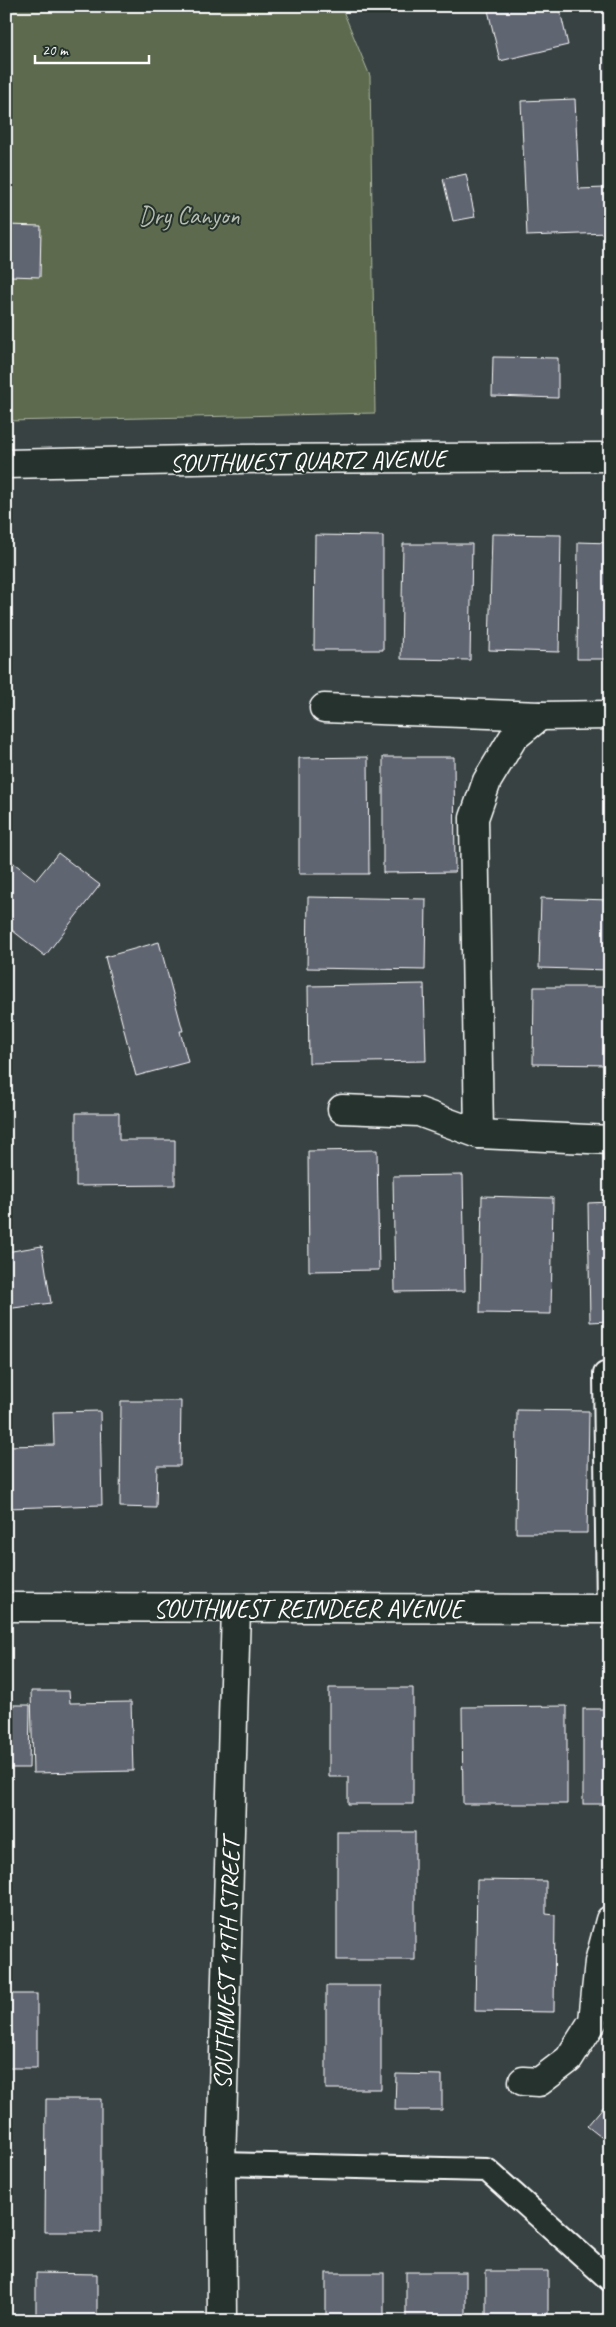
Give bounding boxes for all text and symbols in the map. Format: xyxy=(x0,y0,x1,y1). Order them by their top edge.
scale bar xyxy=(35,32,149,64)
text: 20 m xyxy=(42,41,69,60)
park label: Dry Canyon xyxy=(138,200,240,232)
street label: SOUTHWEST QUARTZ AVENUE xyxy=(170,443,450,479)
street label: SOUTHWEST REINDEER AVENUE xyxy=(154,1593,466,1625)
street label: SOUTHWEST 19TH STREET xyxy=(207,1832,248,2090)

